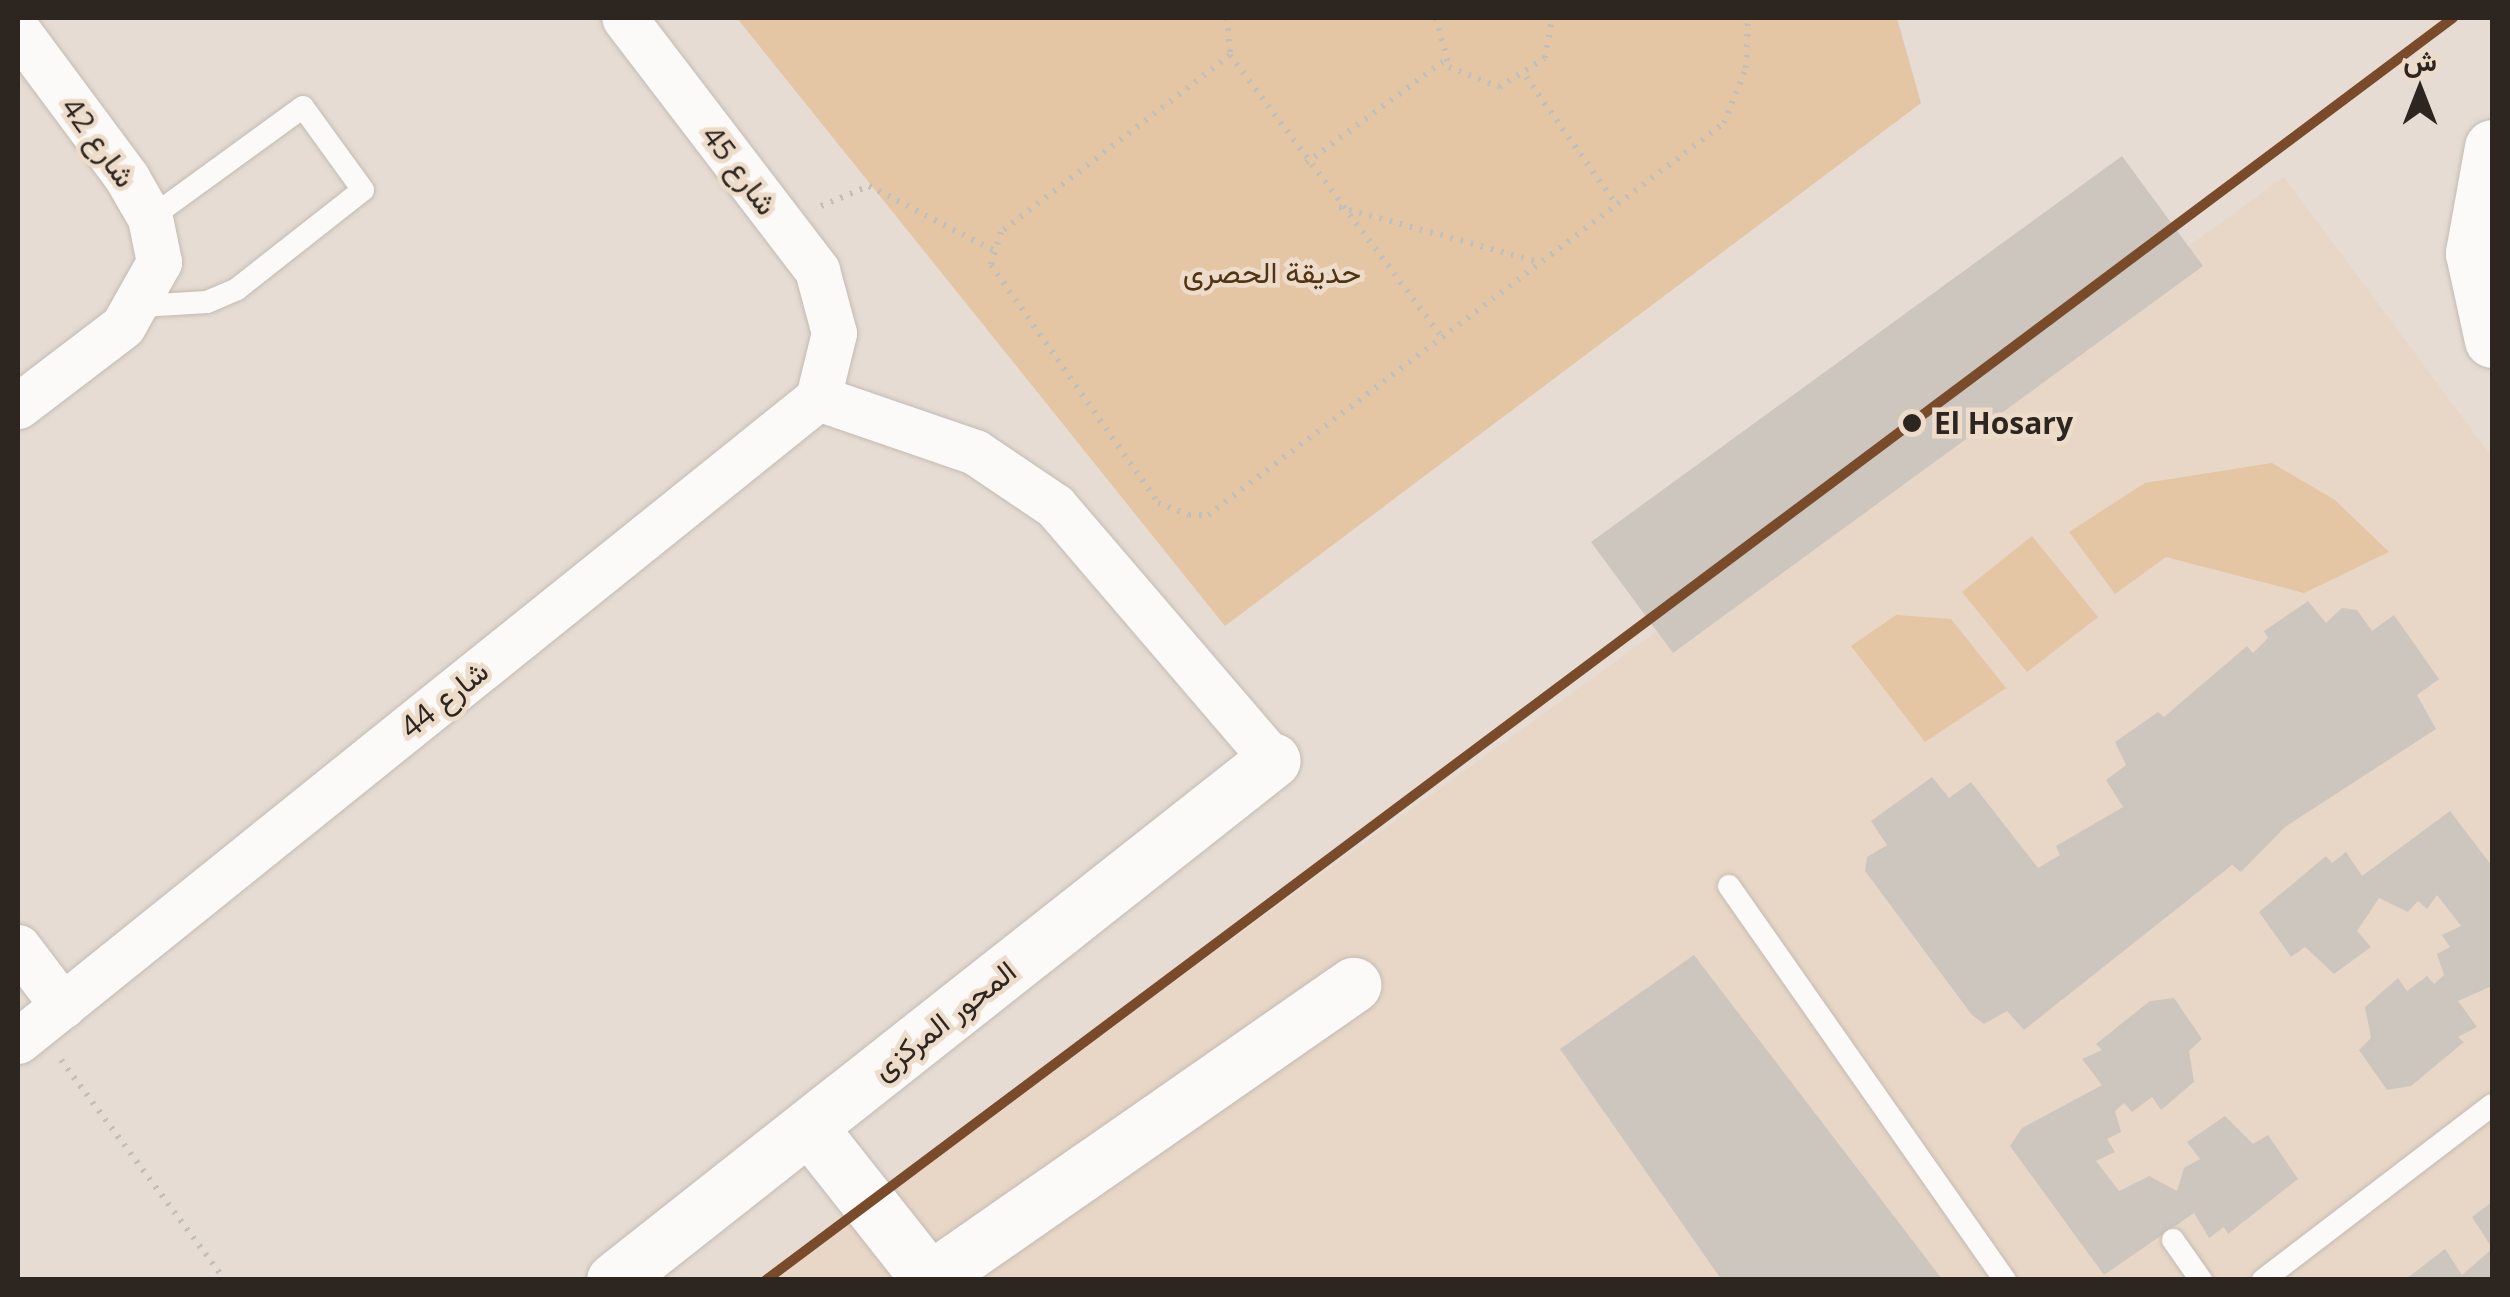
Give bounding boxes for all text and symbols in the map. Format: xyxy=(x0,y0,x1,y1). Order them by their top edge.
north arrow xyxy=(2370,40,2470,140)
text: ش xyxy=(2403,41,2437,79)
street label: شارع 42 xyxy=(54,90,144,194)
street label: شارع 45 xyxy=(695,118,785,222)
park label: حديقة الحصرى xyxy=(1183,254,1361,290)
place label: El Hosary xyxy=(1934,405,2073,441)
marker: El Hosary xyxy=(1899,410,1925,436)
street label: شارع 44 xyxy=(393,653,495,745)
street label: المحور المركزى xyxy=(865,953,1023,1087)

